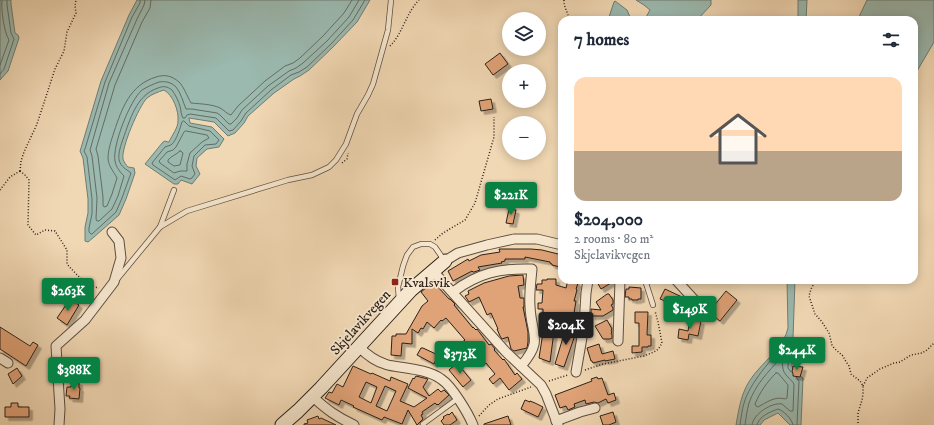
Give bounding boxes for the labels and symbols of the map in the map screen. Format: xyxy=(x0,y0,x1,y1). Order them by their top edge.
pin: $221K xyxy=(483,182,539,216)
place label: Kvalsvik xyxy=(403,274,450,292)
marker: Kvalsvik xyxy=(390,277,400,287)
pin: $263K xyxy=(40,278,96,312)
street label: Skjelavikvegen xyxy=(327,286,395,359)
pin: $149K xyxy=(662,296,718,330)
pin: $204K xyxy=(538,312,594,346)
pin: $244K xyxy=(769,337,825,371)
pin: $373K xyxy=(432,341,488,375)
pin: $388K xyxy=(46,357,102,391)

